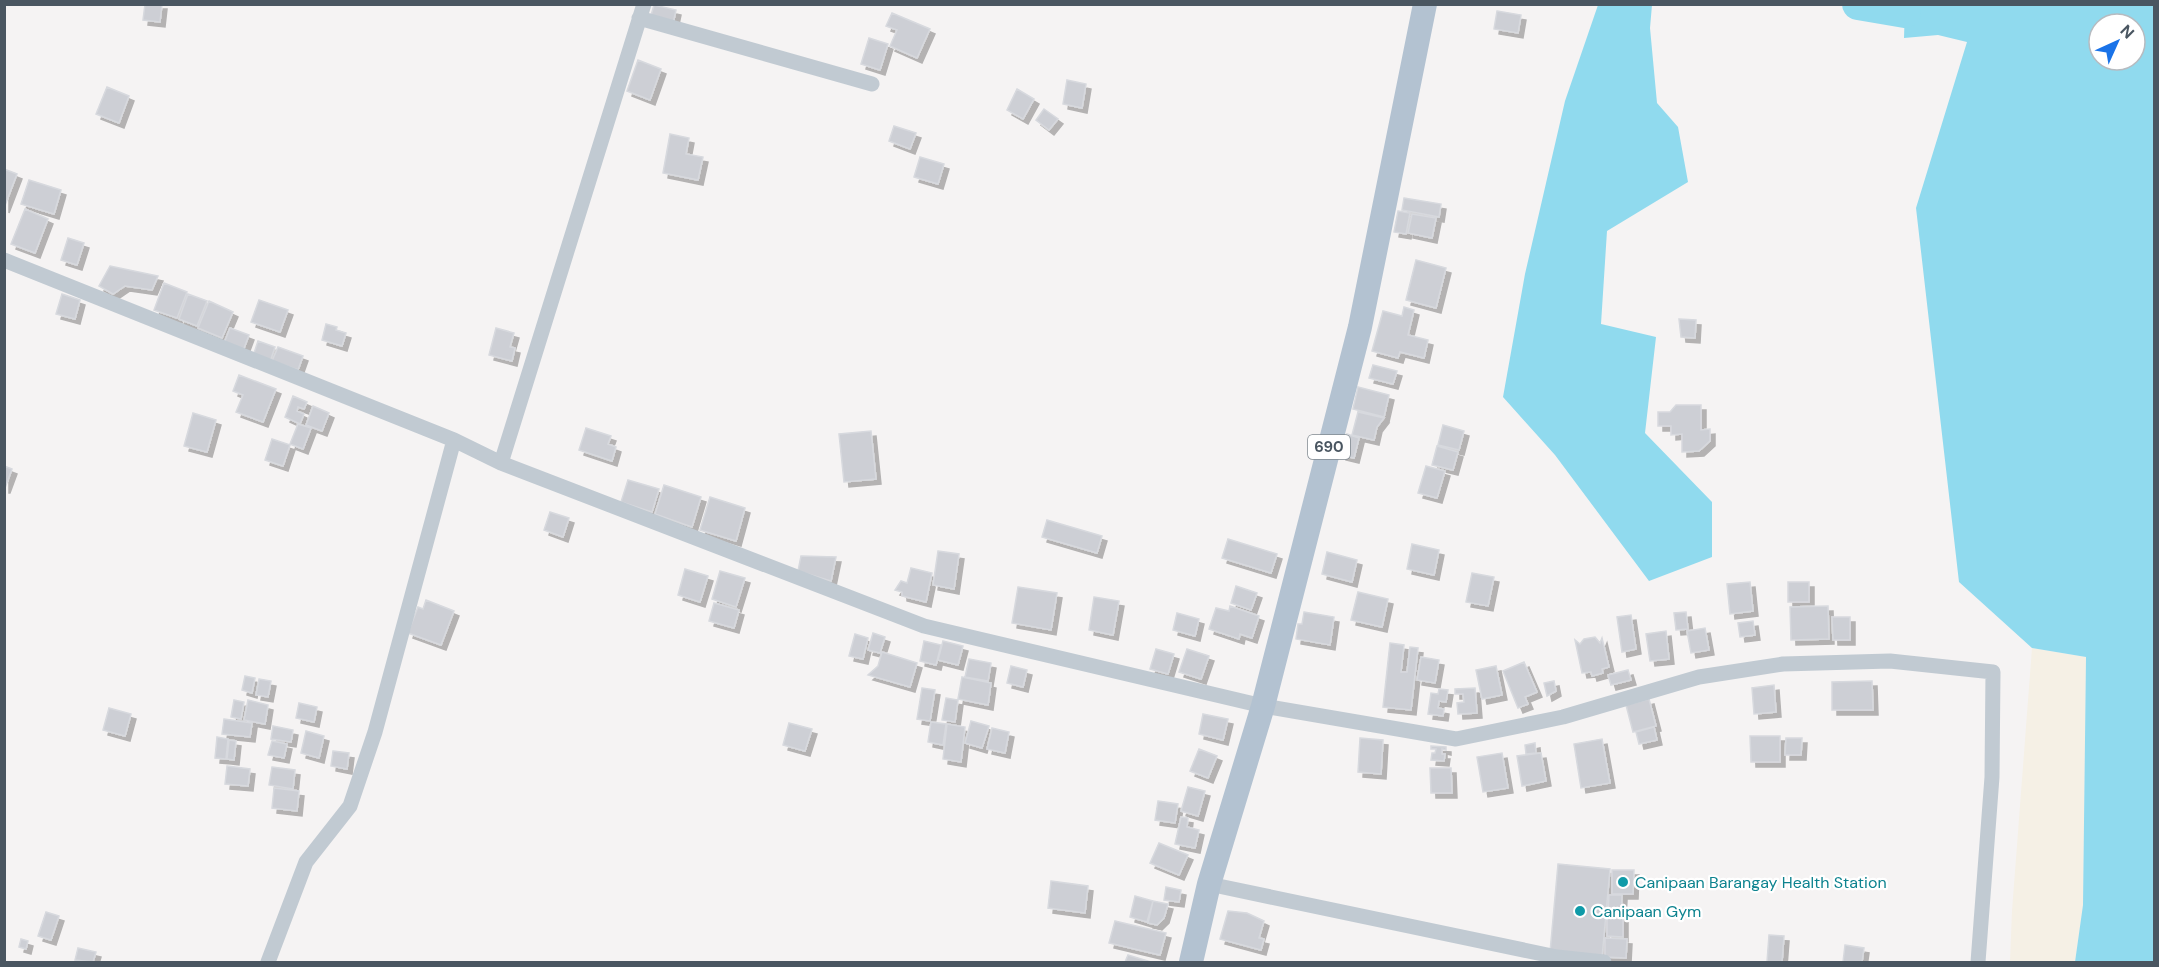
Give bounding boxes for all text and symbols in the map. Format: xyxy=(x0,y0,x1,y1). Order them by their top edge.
north arrow xyxy=(2087,12,2147,72)
text: N xyxy=(2116,20,2139,43)
road number: 690 xyxy=(1308,435,1350,459)
place label: Canipaan Barangay Health Station xyxy=(1635,872,1887,893)
marker: Canipaan Barangay Health Station xyxy=(1616,875,1630,889)
place label: Canipaan Gym xyxy=(1592,901,1701,922)
marker: Canipaan Gym xyxy=(1573,904,1587,918)

